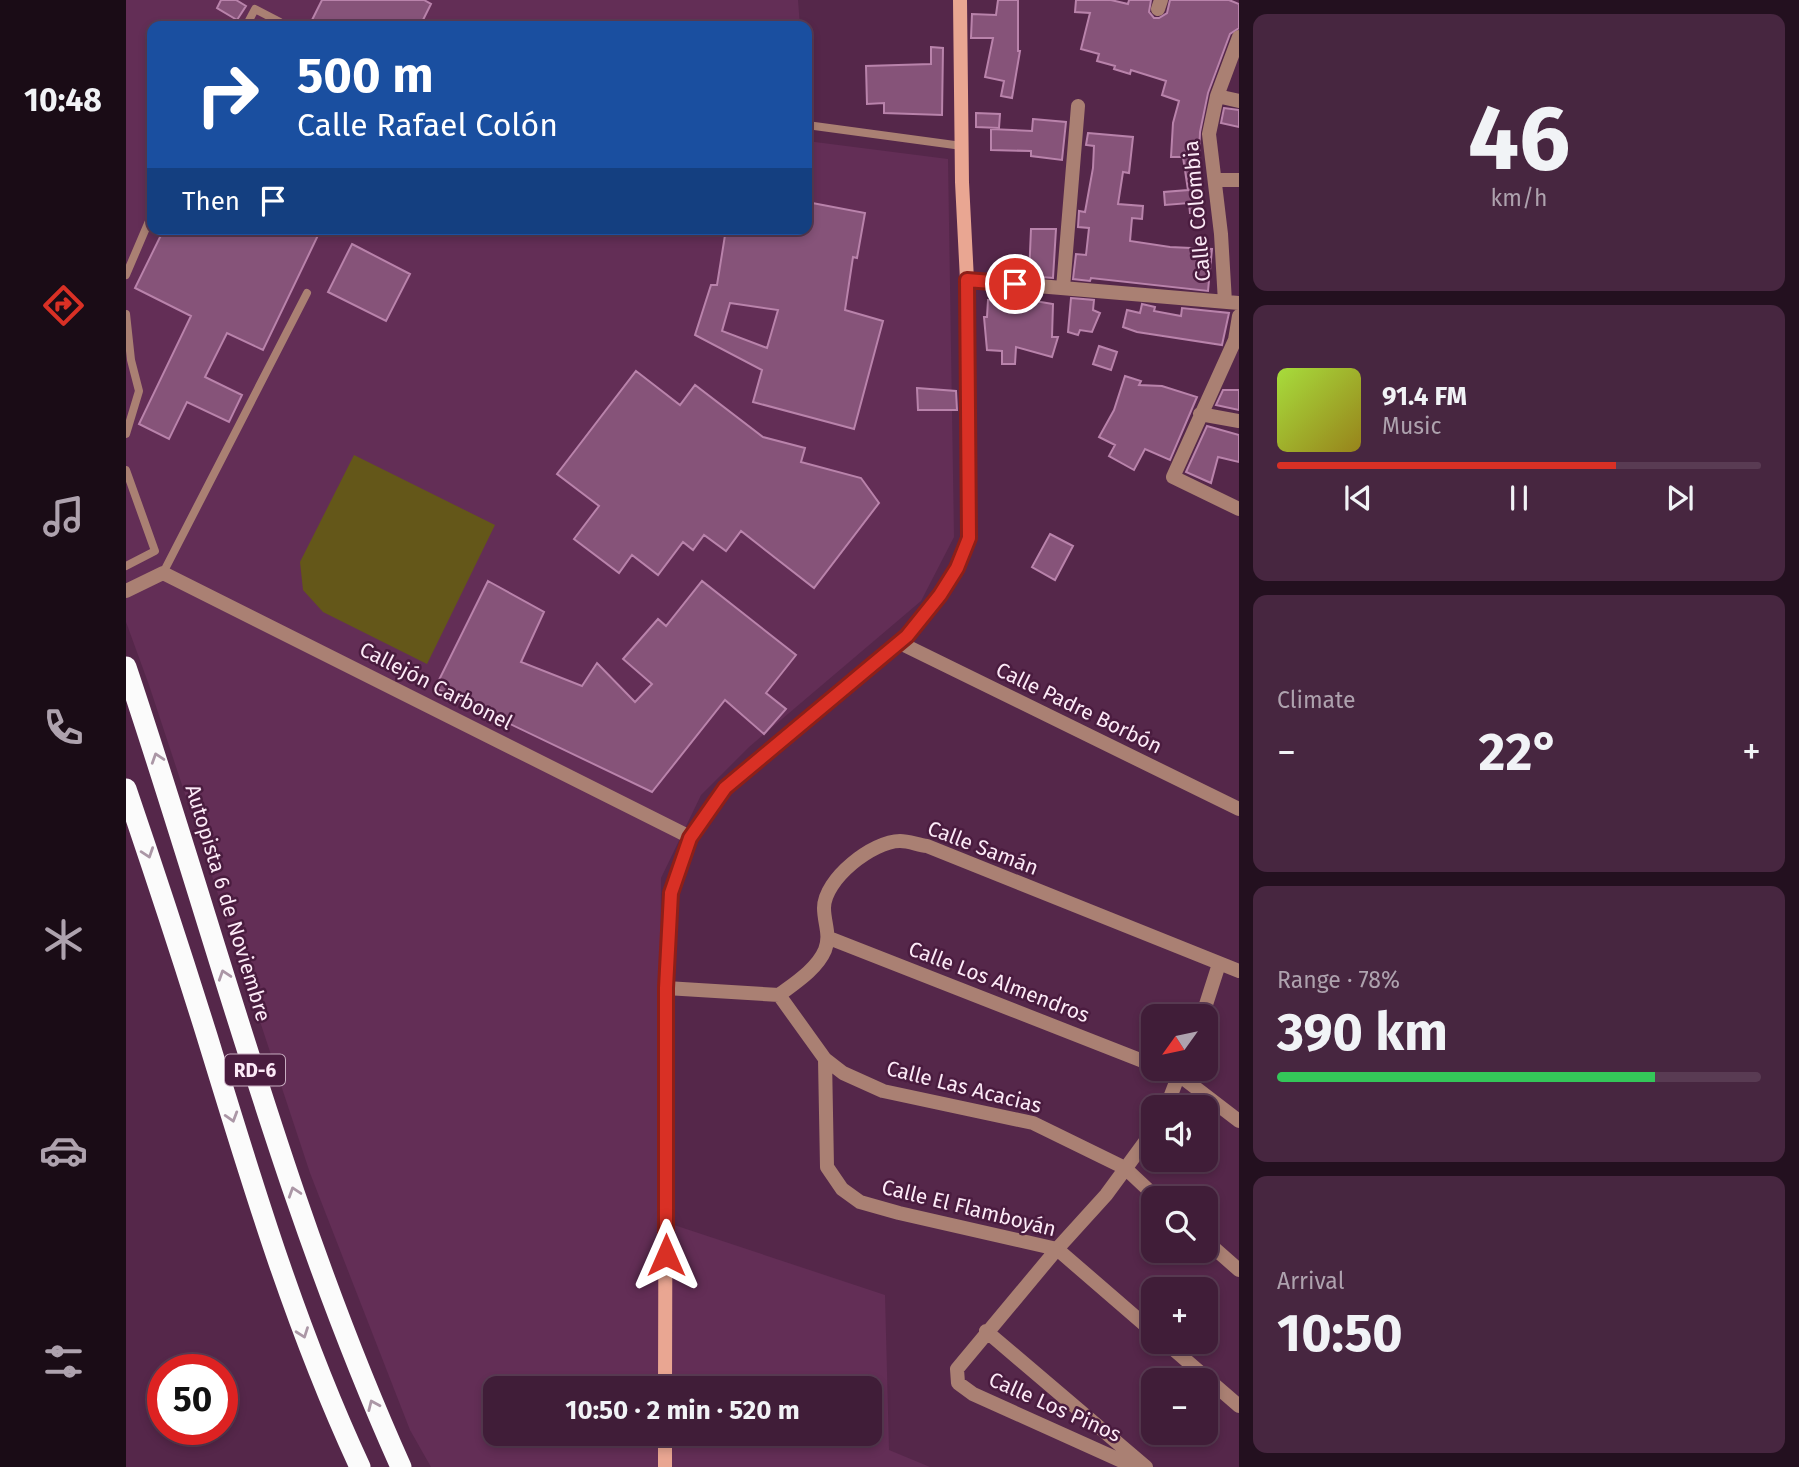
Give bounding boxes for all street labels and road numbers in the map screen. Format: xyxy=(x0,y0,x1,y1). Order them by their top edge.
street label: Calle Colombia xyxy=(1178,139,1216,283)
street label: Callejón Carbonel xyxy=(355,636,517,736)
street label: Calle Padre Borbón xyxy=(992,656,1166,760)
street label: Autopista 6 de Noviembre xyxy=(180,781,276,1025)
street label: Calle Samán xyxy=(924,815,1042,881)
street label: Calle Los Almendros xyxy=(905,936,1093,1029)
road number: RD-6 xyxy=(225,1054,285,1086)
street label: Calle Las Acacias xyxy=(884,1055,1045,1119)
street label: Calle El Flamboyán xyxy=(879,1174,1059,1242)
street label: Calle Los Pinos xyxy=(985,1366,1125,1448)

